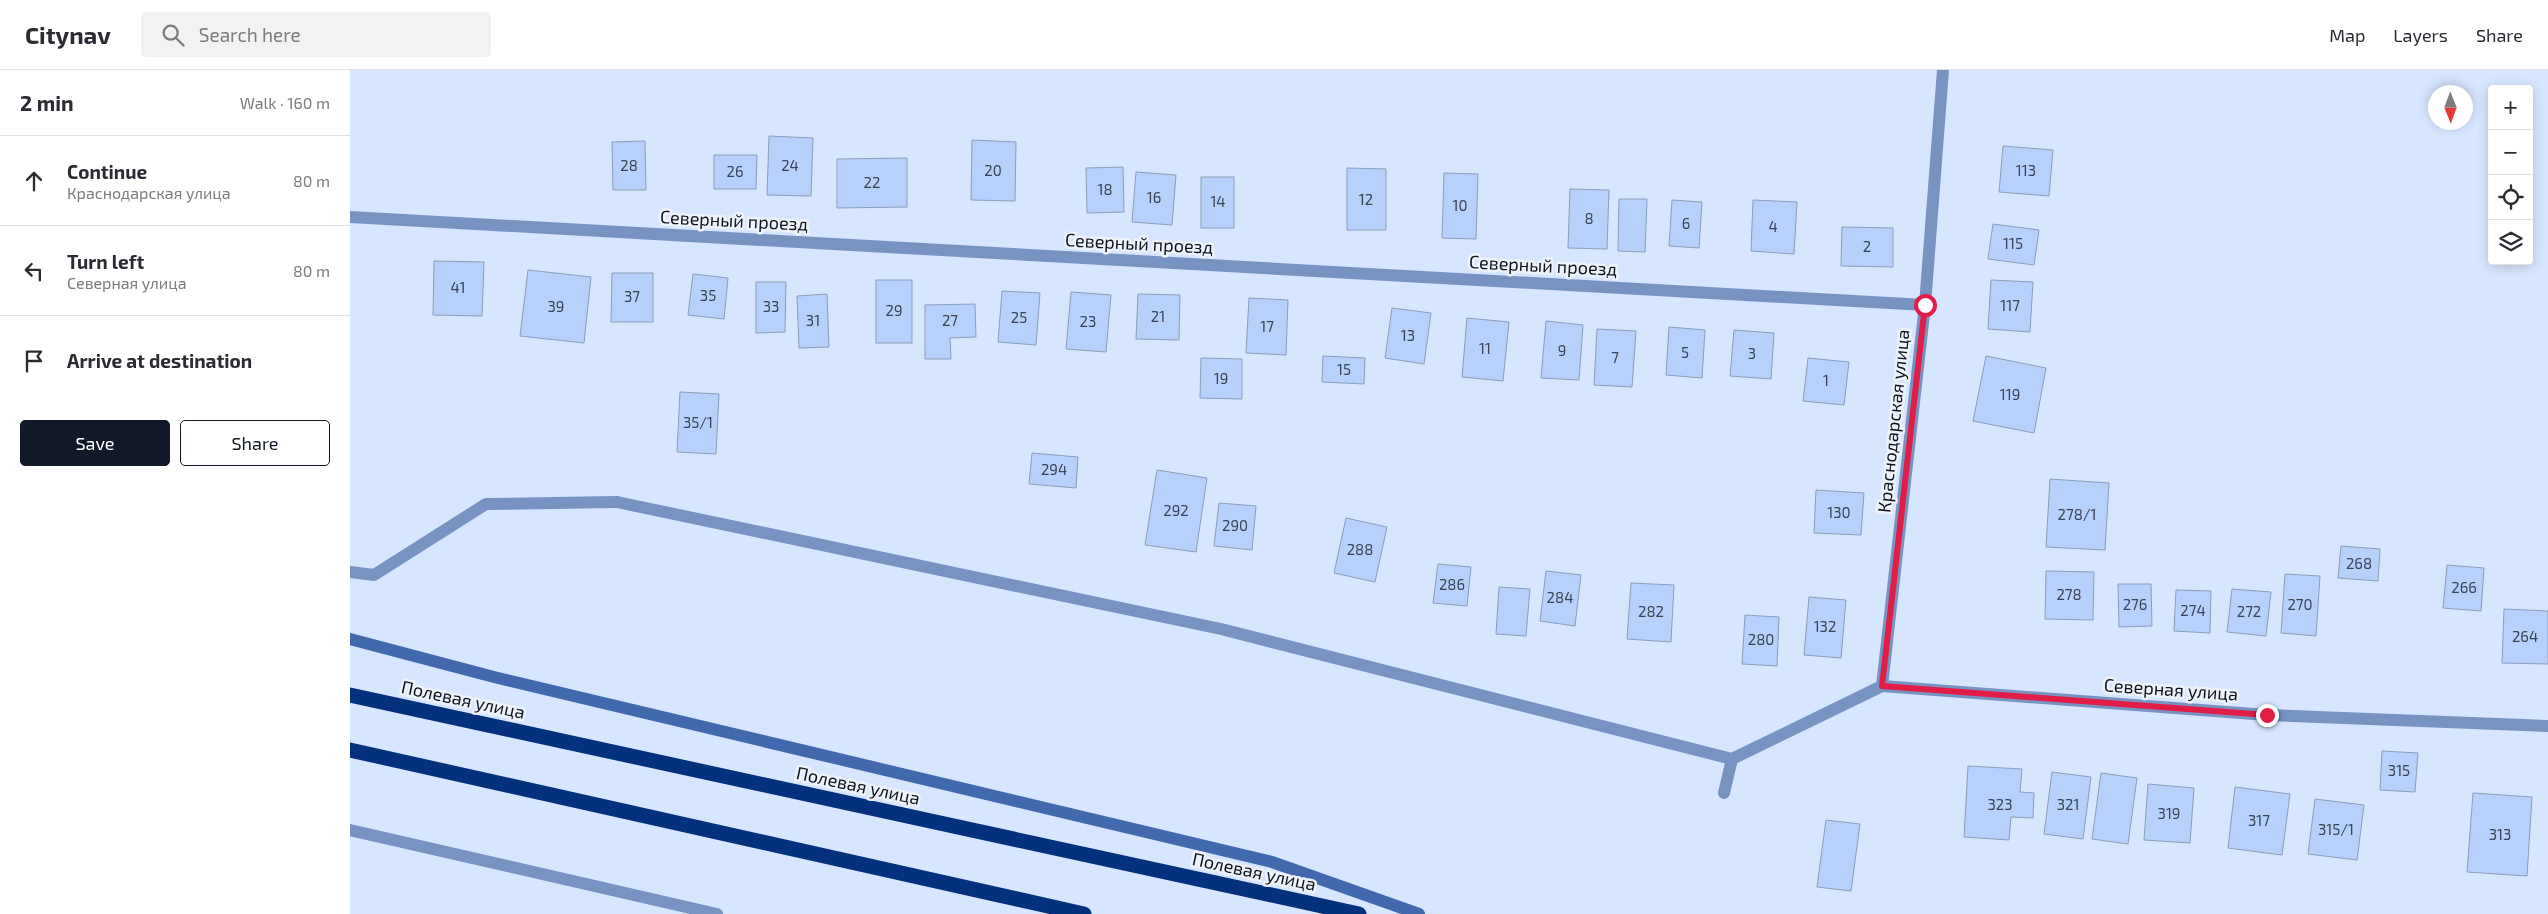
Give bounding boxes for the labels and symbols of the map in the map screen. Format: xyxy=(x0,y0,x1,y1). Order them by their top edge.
north arrow xyxy=(2428,85,2473,130)
house number: 28 xyxy=(620,156,638,174)
house number: 24 xyxy=(781,156,799,174)
house number: 20 xyxy=(984,161,1002,179)
house number: 113 xyxy=(2016,161,2036,179)
house number: 26 xyxy=(726,162,744,180)
house number: 22 xyxy=(864,173,880,191)
house number: 18 xyxy=(1097,180,1113,198)
house number: 16 xyxy=(1147,188,1161,206)
house number: 12 xyxy=(1359,190,1373,208)
house number: 14 xyxy=(1210,192,1226,210)
house number: 10 xyxy=(1452,196,1468,214)
street label: Северный проезд xyxy=(659,205,809,235)
house number: 8 xyxy=(1584,209,1594,227)
house number: 6 xyxy=(1682,214,1690,232)
house number: 4 xyxy=(1768,217,1778,235)
street label: Северный проезд xyxy=(1064,228,1214,258)
house number: 115 xyxy=(2003,234,2023,252)
house number: 2 xyxy=(1863,237,1871,255)
street label: Северный проезд xyxy=(1468,250,1618,280)
house number: 41 xyxy=(450,278,466,296)
house number: 35 xyxy=(700,286,716,304)
house number: 37 xyxy=(624,287,640,305)
route start xyxy=(1914,294,1937,317)
house number: 117 xyxy=(2000,296,2020,314)
house number: 39 xyxy=(548,297,564,315)
house number: 33 xyxy=(763,297,779,315)
house number: 29 xyxy=(885,301,903,319)
house number: 21 xyxy=(1151,307,1165,325)
house number: 25 xyxy=(1011,308,1027,326)
house number: 31 xyxy=(806,311,820,329)
house number: 27 xyxy=(942,311,958,329)
house number: 23 xyxy=(1080,312,1096,330)
house number: 17 xyxy=(1260,317,1274,335)
house number: 13 xyxy=(1401,326,1415,344)
street label: Краснодарская улица xyxy=(1872,328,1914,514)
house number: 11 xyxy=(1479,339,1491,357)
house number: 9 xyxy=(1558,341,1566,359)
house number: 5 xyxy=(1681,343,1689,361)
house number: 3 xyxy=(1748,344,1756,362)
house number: 7 xyxy=(1611,348,1619,366)
house number: 15 xyxy=(1337,360,1351,378)
house number: 19 xyxy=(1214,369,1228,387)
house number: 1 xyxy=(1823,371,1829,389)
house number: 119 xyxy=(2000,385,2020,403)
house number: 35/1 xyxy=(683,413,713,431)
house number: 294 xyxy=(1041,460,1067,478)
house number: 292 xyxy=(1163,501,1189,519)
house number: 130 xyxy=(1827,503,1851,521)
house number: 278/1 xyxy=(2058,505,2096,523)
house number: 290 xyxy=(1222,516,1248,534)
house number: 288 xyxy=(1347,540,1373,558)
house number: 268 xyxy=(2346,554,2372,572)
house number: 286 xyxy=(1439,575,1465,593)
house number: 266 xyxy=(2451,578,2477,596)
house number: 278 xyxy=(2056,585,2082,603)
house number: 284 xyxy=(1547,588,1573,606)
house number: 276 xyxy=(2123,595,2147,613)
house number: 270 xyxy=(2287,595,2313,613)
house number: 274 xyxy=(2180,601,2206,619)
house number: 282 xyxy=(1638,602,1664,620)
house number: 272 xyxy=(2237,602,2261,620)
house number: 132 xyxy=(1814,617,1836,635)
house number: 264 xyxy=(2512,627,2538,645)
house number: 280 xyxy=(1748,630,1774,648)
street label: Северная улица xyxy=(2103,673,2239,705)
street label: Полевая улица xyxy=(399,675,527,723)
route end xyxy=(2256,704,2279,727)
street label: Полевая улица xyxy=(794,761,922,809)
house number: 315 xyxy=(2388,761,2410,779)
house number: 323 xyxy=(1987,795,2013,813)
house number: 321 xyxy=(2057,795,2079,813)
house number: 319 xyxy=(2158,804,2180,822)
house number: 317 xyxy=(2248,811,2270,829)
house number: 315/1 xyxy=(2318,820,2354,838)
house number: 313 xyxy=(2489,825,2511,843)
street label: Полевая улица xyxy=(1190,847,1318,895)

